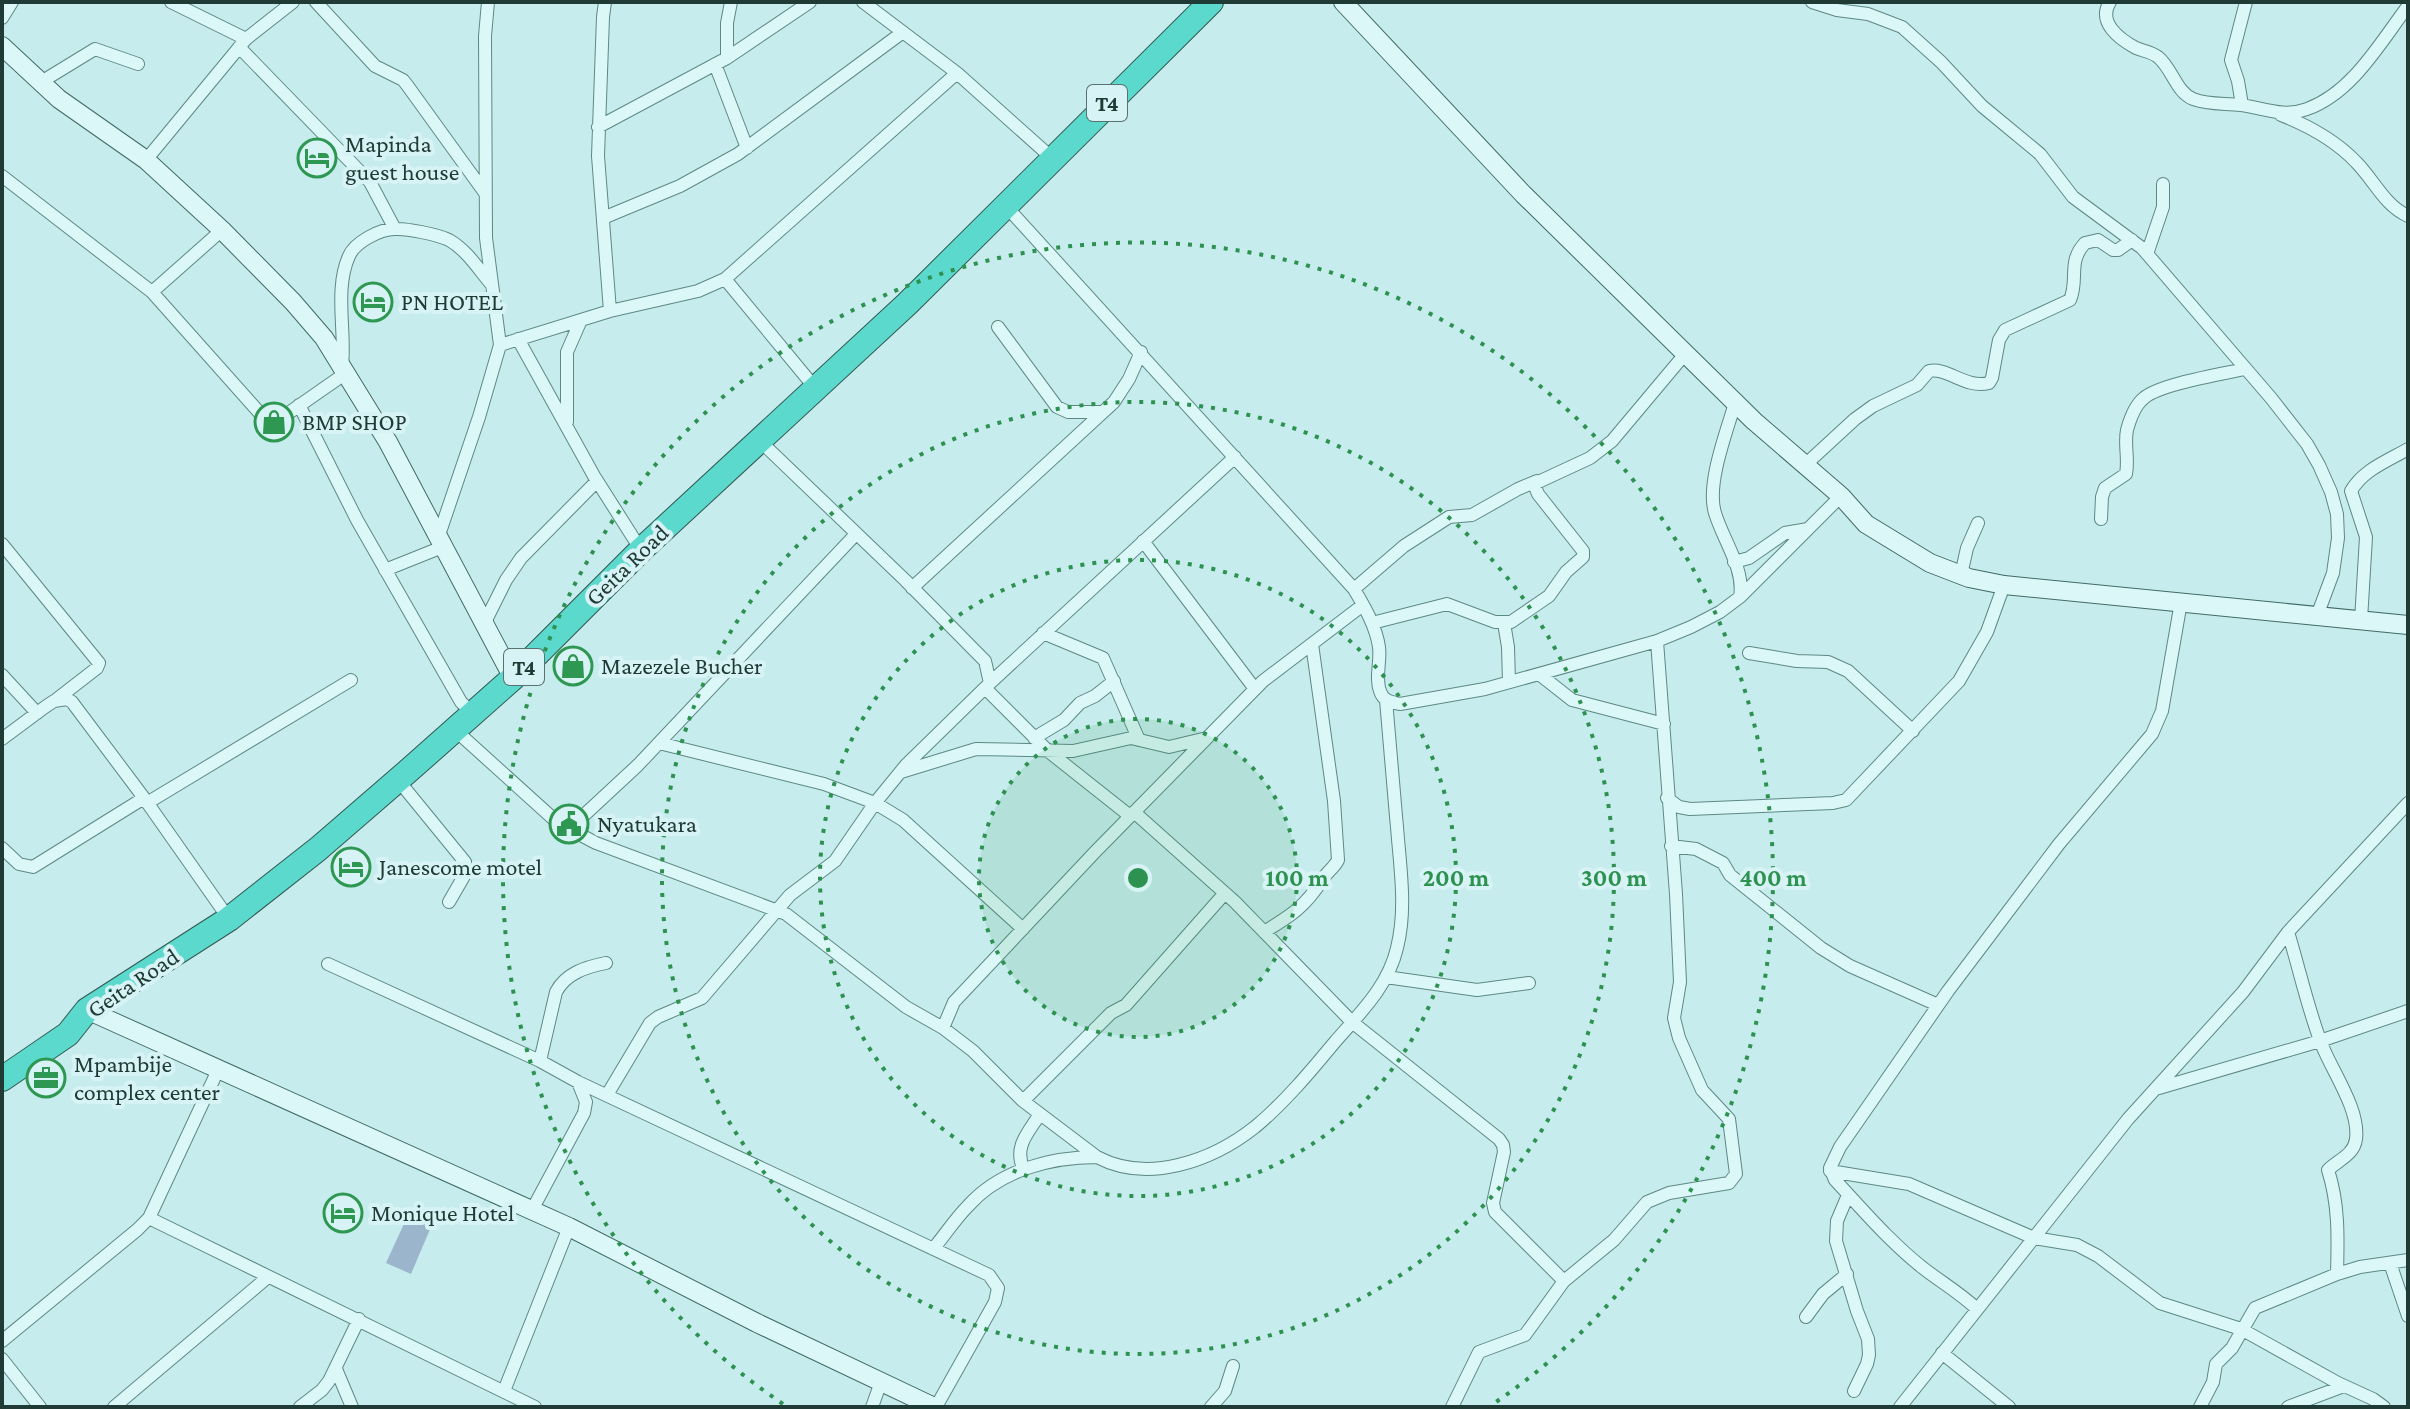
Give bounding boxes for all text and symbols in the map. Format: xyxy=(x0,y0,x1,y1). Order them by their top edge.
road number: T4 xyxy=(1087,85,1127,121)
place label: Mapinda guest house xyxy=(345,130,459,185)
hotel icon: Mapinda guest house xyxy=(296,137,338,179)
hotel icon: PN HOTEL xyxy=(352,281,394,323)
place label: PN HOTEL xyxy=(401,288,503,315)
shop icon: BMP SHOP xyxy=(253,401,295,443)
place label: BMP SHOP xyxy=(302,408,407,435)
street label: Geita Road xyxy=(580,519,674,611)
shop icon: Mazezele Bucher xyxy=(552,645,594,687)
road number: T4 xyxy=(504,649,544,685)
place label: Mazezele Bucher xyxy=(601,652,763,679)
public building icon: Nyatukara xyxy=(548,803,590,845)
place label: Nyatukara xyxy=(597,810,697,837)
hotel icon: Janescome motel xyxy=(330,846,372,888)
place label: Janescome motel xyxy=(377,853,542,880)
centre of rings xyxy=(1124,864,1152,892)
text: 100 m xyxy=(1265,864,1329,891)
text: 200 m xyxy=(1423,864,1490,891)
text: 300 m xyxy=(1581,864,1648,891)
text: 400 m xyxy=(1739,864,1807,891)
street label: Geita Road xyxy=(82,942,184,1023)
place label: Mpambije complex center xyxy=(74,1050,221,1105)
office icon: Mpambije complex center xyxy=(25,1057,67,1099)
hotel icon: Monique Hotel xyxy=(322,1192,364,1234)
place label: Monique Hotel xyxy=(371,1199,514,1226)

